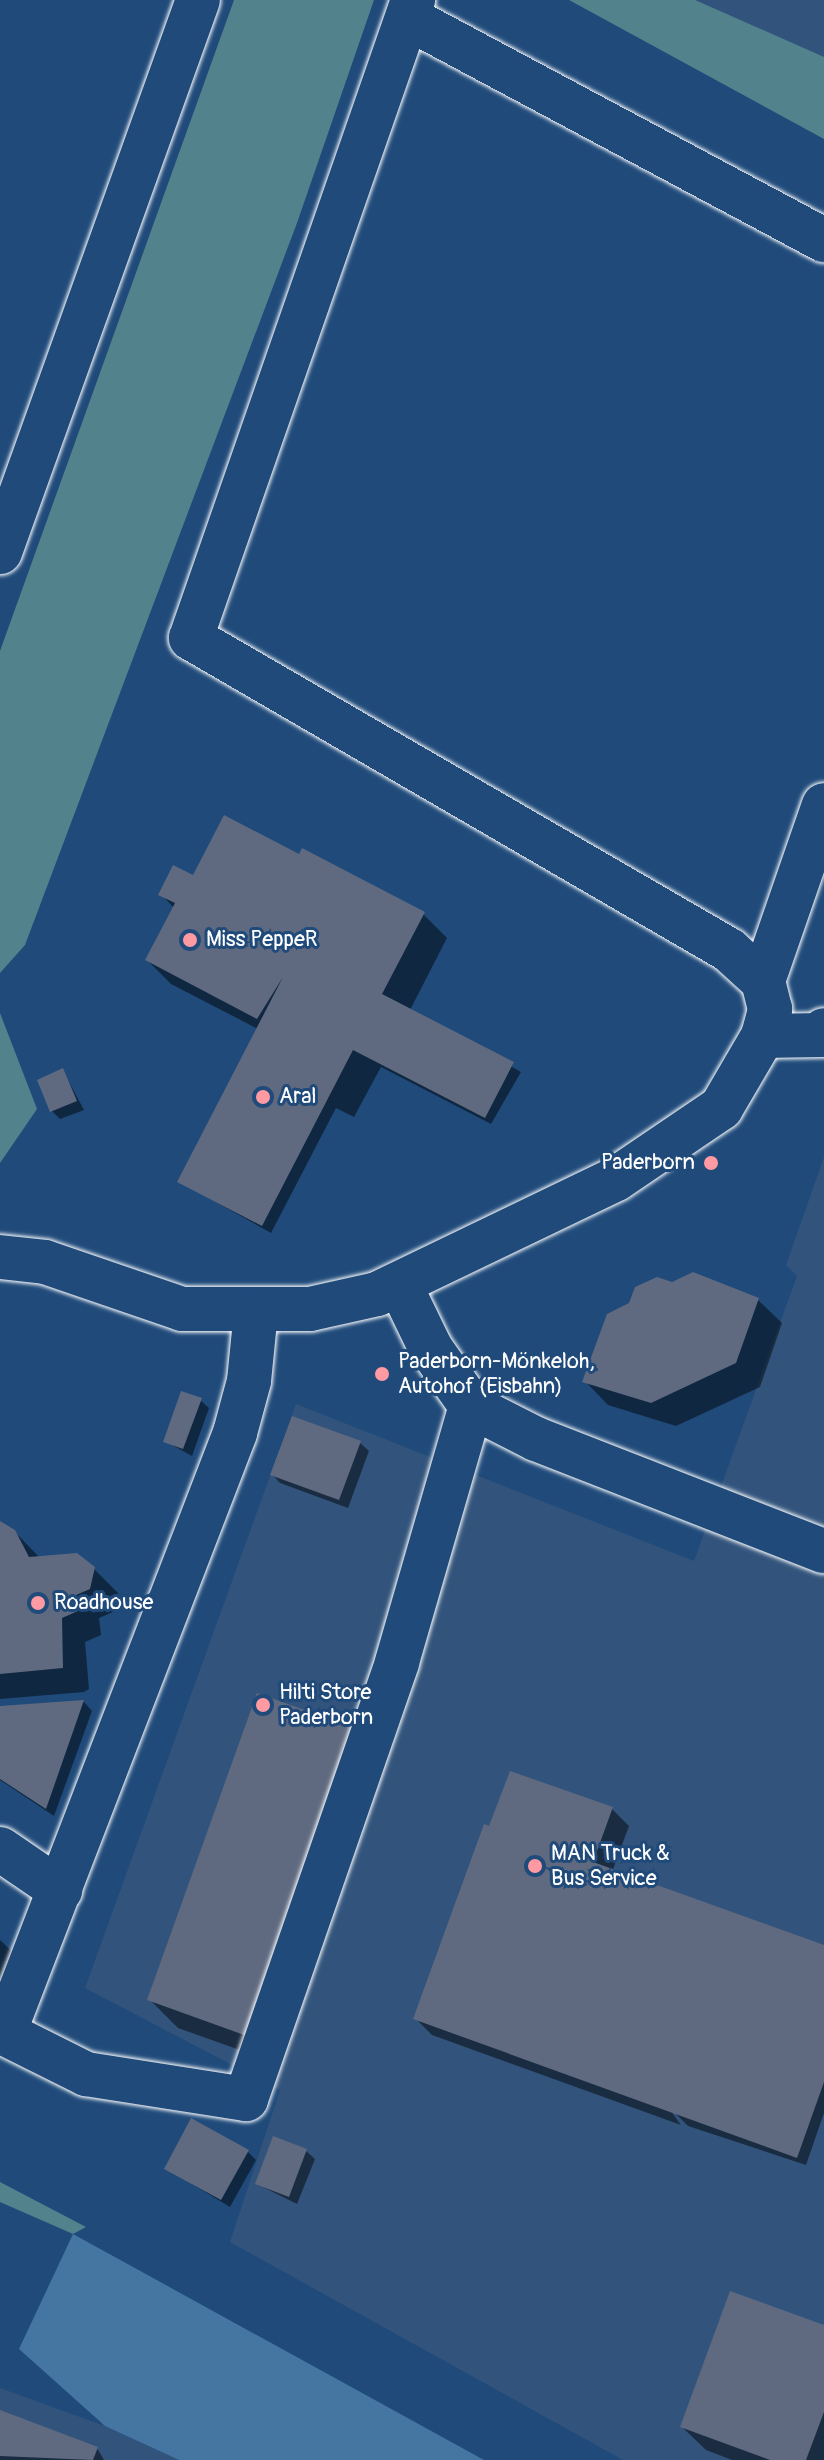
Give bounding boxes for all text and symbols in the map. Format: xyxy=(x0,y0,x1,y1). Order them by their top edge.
place label: Miss PeppeR xyxy=(206,927,318,953)
marker: Miss PeppeR xyxy=(181,931,199,949)
place label: Aral xyxy=(279,1084,317,1110)
marker: Aral xyxy=(254,1088,272,1106)
place label: Paderborn xyxy=(601,1150,695,1176)
marker: Paderborn xyxy=(702,1154,720,1172)
place label: Paderborn-Mönkeloh, Autohof (Eisbahn) xyxy=(398,1348,595,1400)
marker: Paderborn-Mönkeloh, Autohof (Eisbahn) xyxy=(373,1365,391,1383)
place label: Roadhouse xyxy=(54,1590,153,1616)
marker: Roadhouse xyxy=(29,1594,47,1612)
place label: Hilti Store Paderborn xyxy=(279,1679,373,1730)
marker: Hilti Store Paderborn xyxy=(254,1696,272,1714)
place label: MAN Truck & Bus Service xyxy=(551,1840,670,1892)
marker: MAN Truck & Bus Service xyxy=(526,1857,544,1875)

